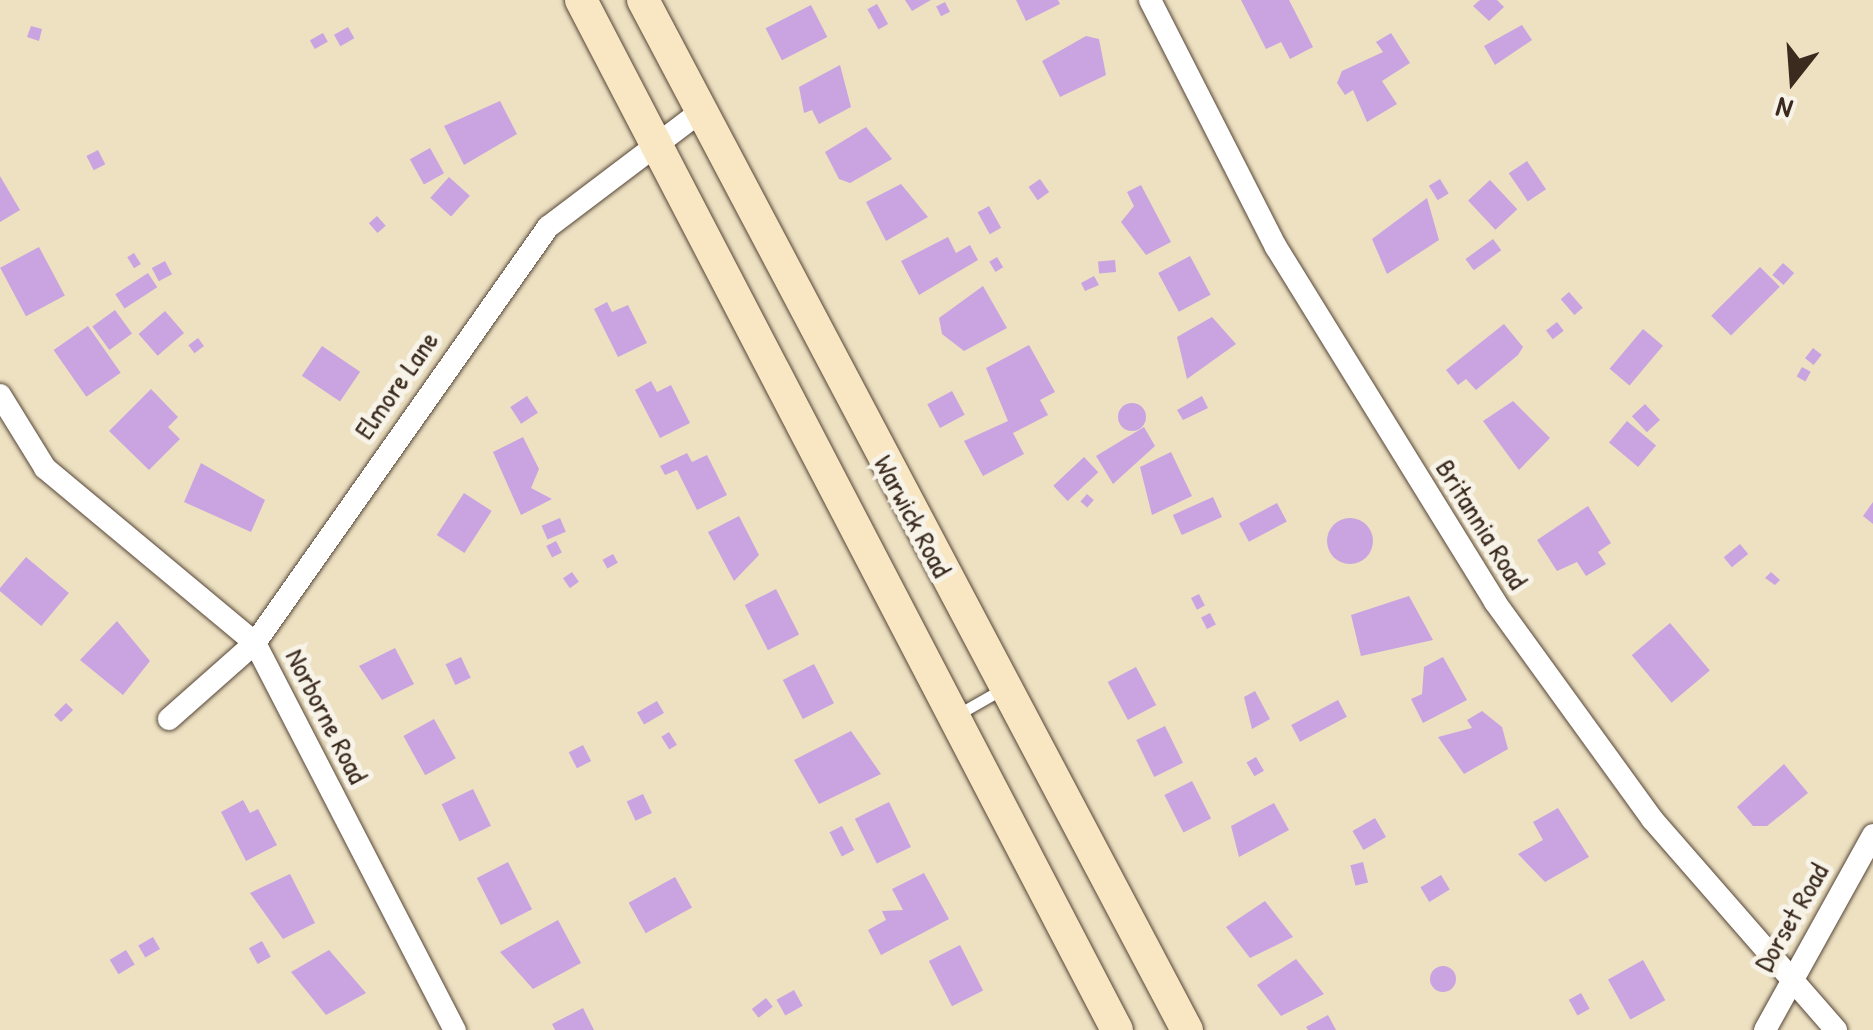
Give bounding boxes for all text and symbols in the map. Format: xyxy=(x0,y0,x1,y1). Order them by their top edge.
north arrow xyxy=(1743,30,1843,130)
text: N xyxy=(1772,88,1797,129)
street label: Elmore Lane xyxy=(347,325,445,445)
street label: Warwick Road xyxy=(867,449,959,583)
street label: Britannia Road xyxy=(1429,453,1535,595)
street label: Norborne Road xyxy=(279,643,375,789)
street label: Dorset Road xyxy=(1747,857,1835,977)

